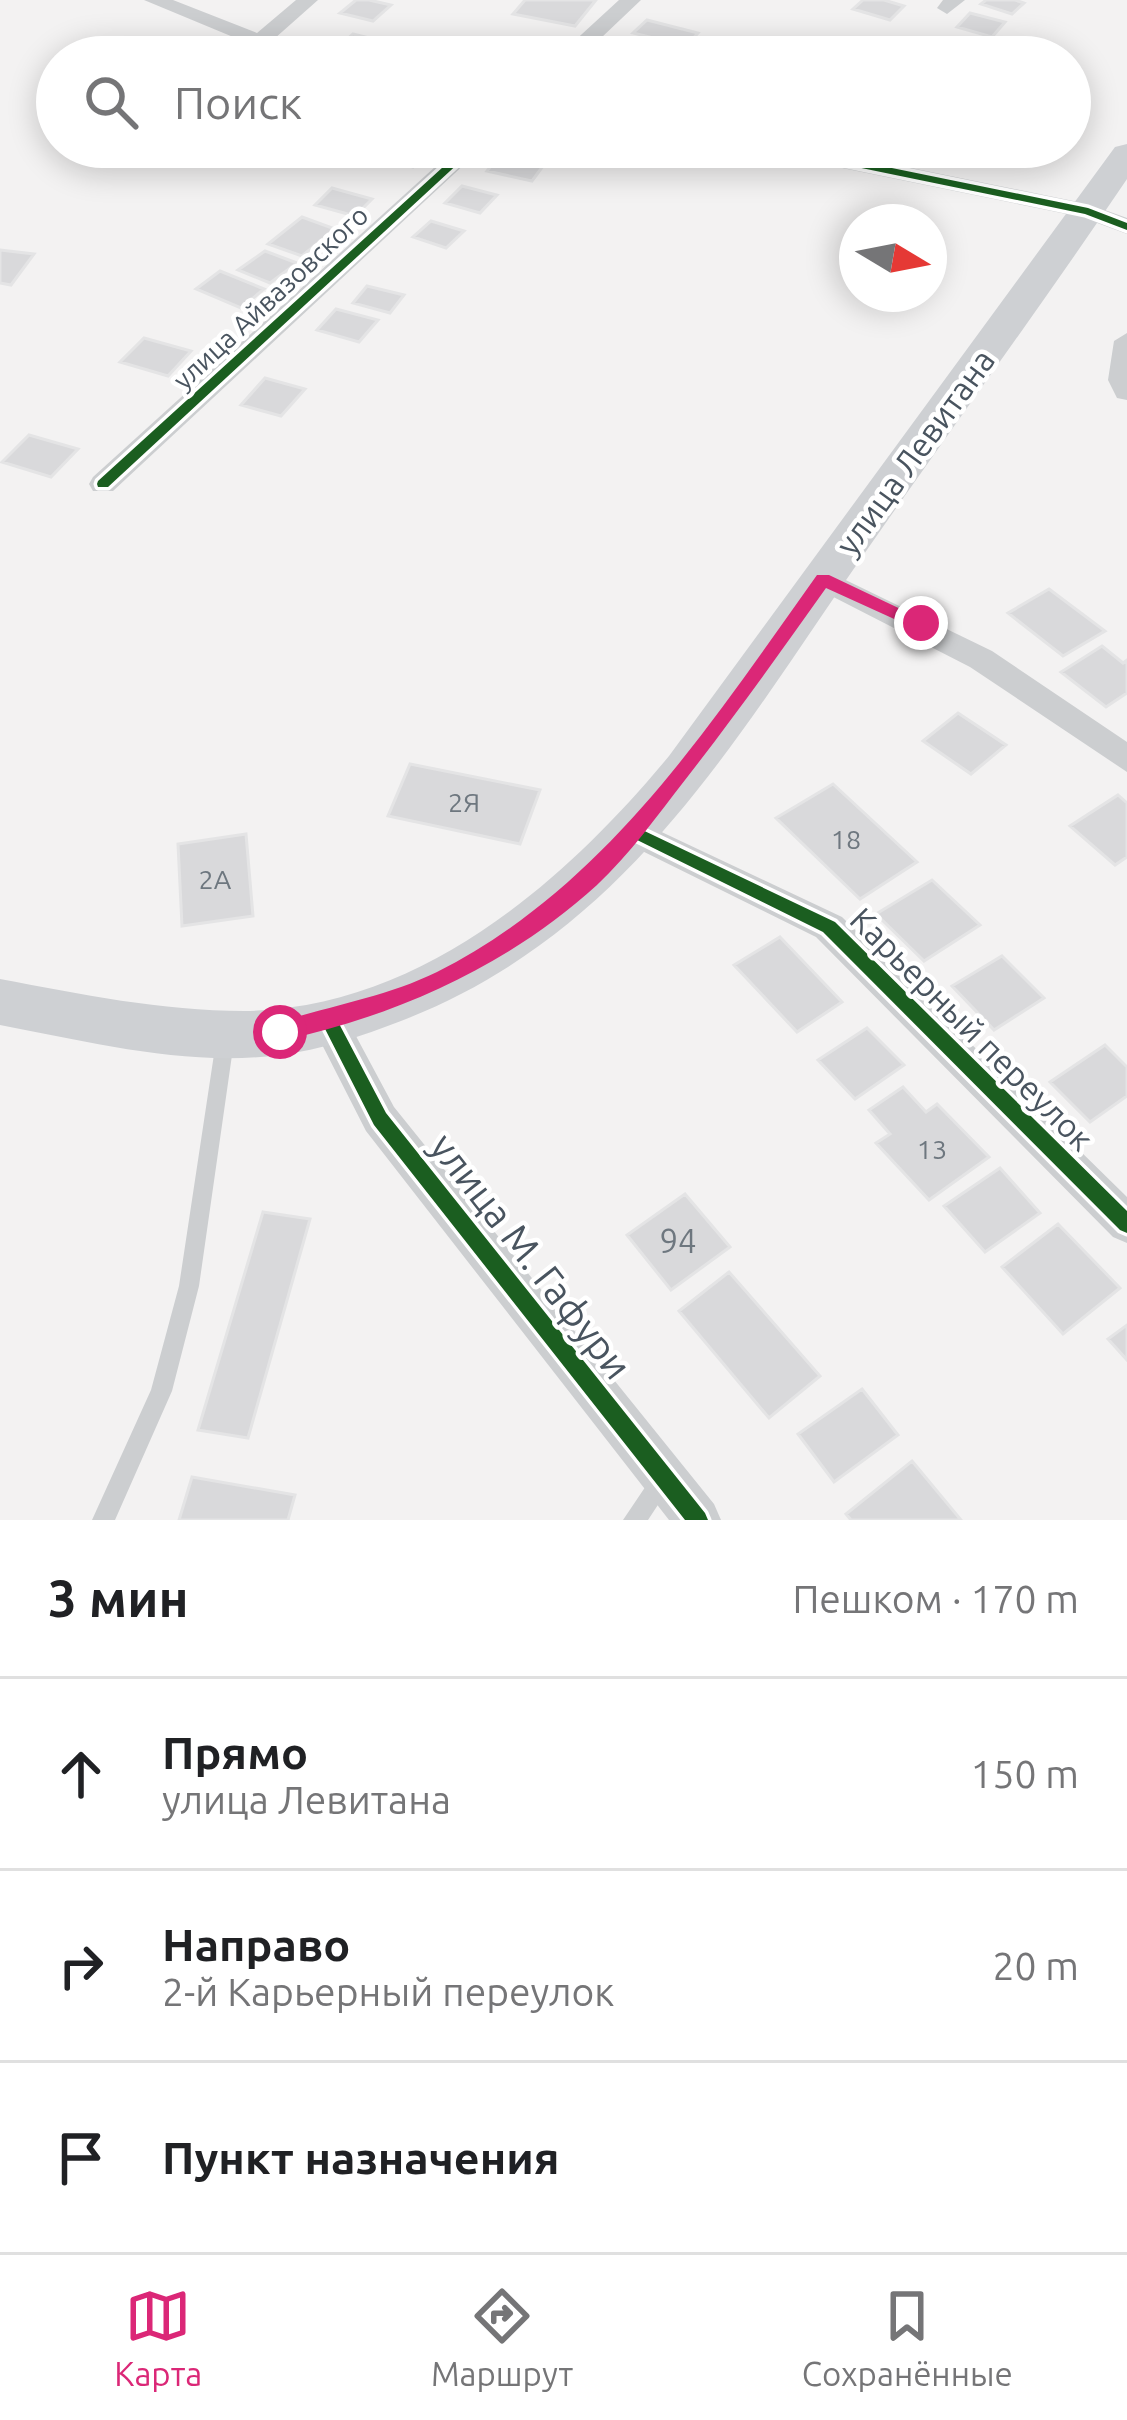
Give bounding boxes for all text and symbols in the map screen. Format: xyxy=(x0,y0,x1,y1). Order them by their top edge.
search box xyxy=(36,36,1091,168)
icon: search xyxy=(78,69,144,135)
text: Поиск xyxy=(174,77,302,128)
street label: улица Айвазовского xyxy=(167,200,374,395)
north arrow xyxy=(839,204,947,312)
street label: улица Левитана xyxy=(828,342,1001,561)
route end xyxy=(894,596,948,650)
house number: 2Я xyxy=(448,787,480,817)
house number: 18 xyxy=(831,824,861,854)
house number: 2А xyxy=(199,864,232,894)
street label: Карьерный переулок xyxy=(843,900,1101,1158)
route start xyxy=(253,1005,307,1059)
street label: улица М. Гафури xyxy=(422,1125,640,1387)
house number: 13 xyxy=(917,1134,947,1164)
house number: 94 xyxy=(659,1222,697,1259)
text: 3 мин xyxy=(48,1569,189,1627)
text: Пешком · 170 m xyxy=(792,1577,1079,1620)
text: Прямо xyxy=(162,1727,308,1778)
icon: ahead xyxy=(48,1741,114,1807)
text: 150 m xyxy=(970,1752,1079,1795)
text: улица Левитана xyxy=(162,1778,451,1821)
text: Направо xyxy=(162,1919,350,1970)
icon: right xyxy=(48,1933,114,1999)
text: 20 m xyxy=(992,1944,1079,1987)
text: 2-й Карьерный переулок xyxy=(162,1970,614,2013)
icon: arrive xyxy=(48,2125,114,2191)
text: Пункт назначения xyxy=(162,2132,560,2183)
tab: Карта xyxy=(114,2283,202,2392)
tab: Маршрут xyxy=(431,2283,573,2392)
tab: Сохранённые xyxy=(802,2283,1013,2392)

